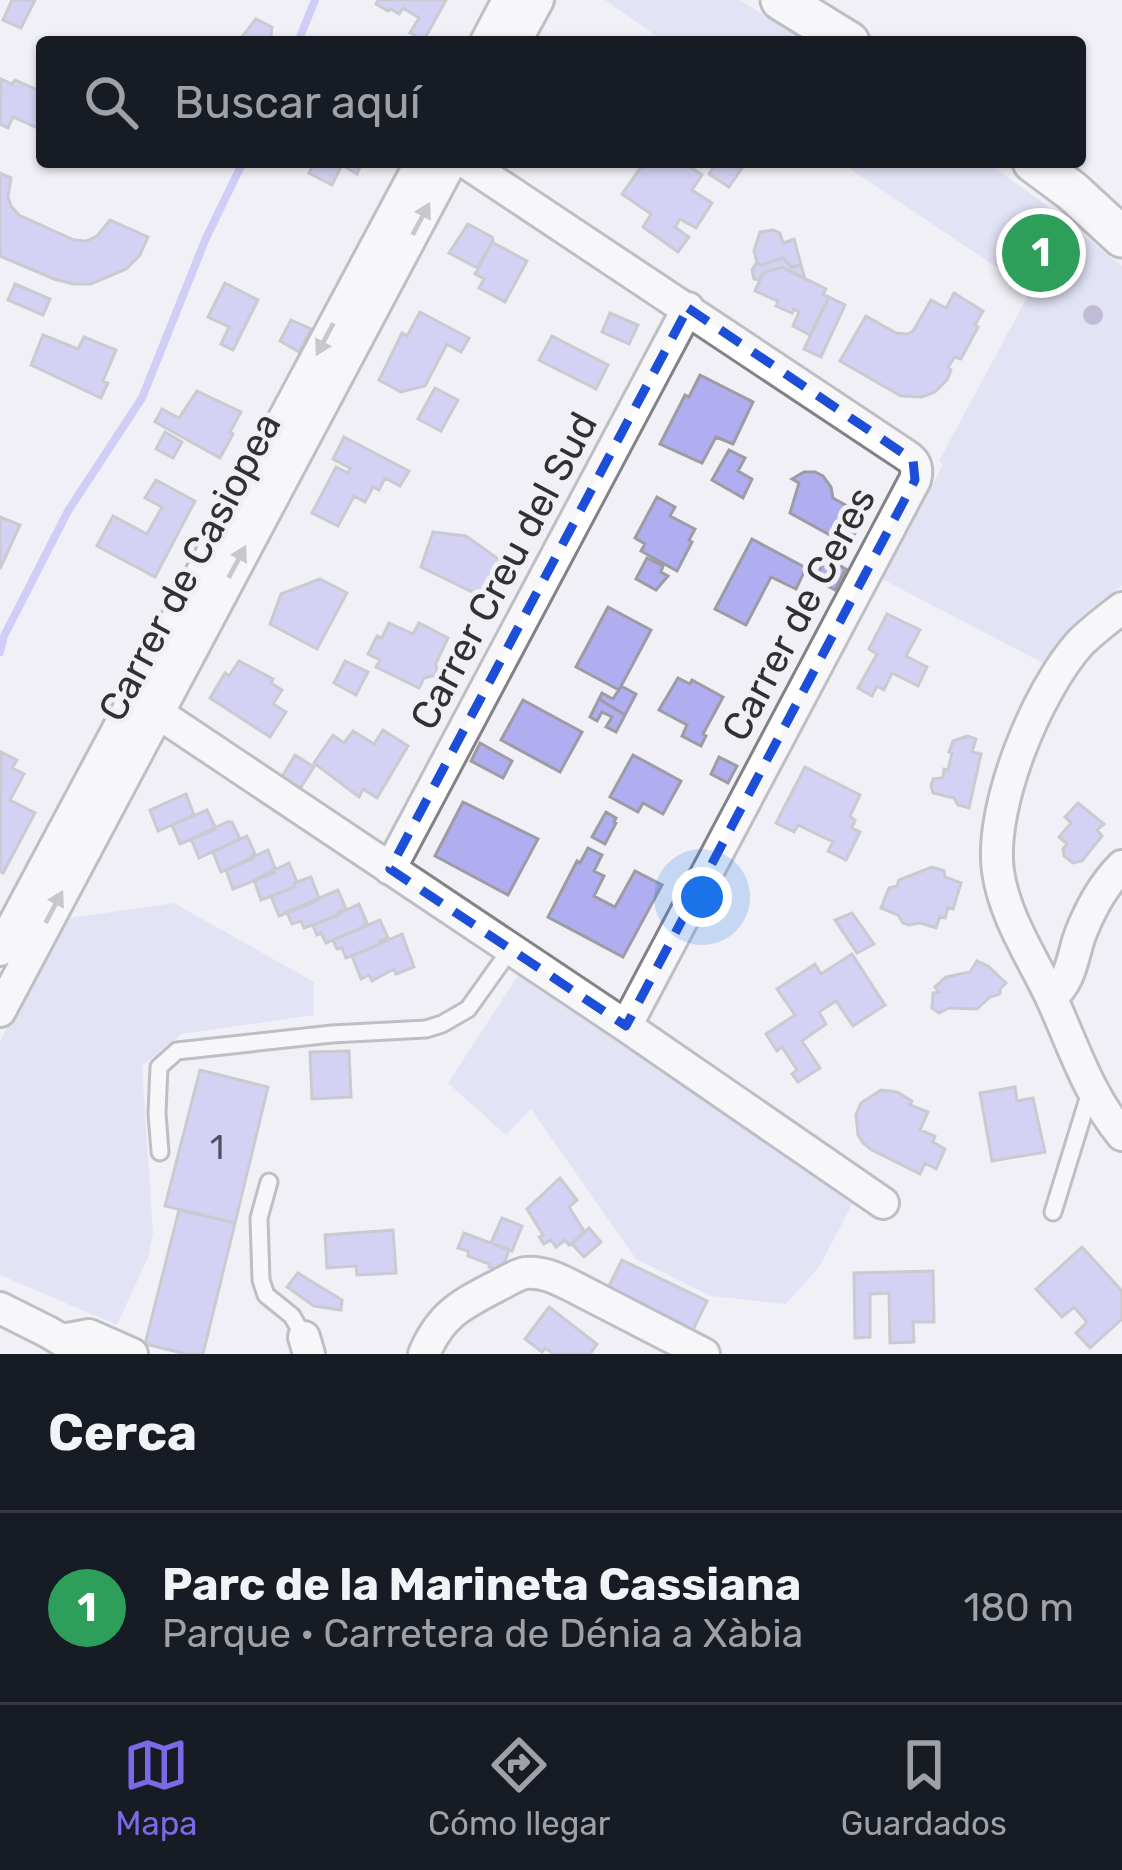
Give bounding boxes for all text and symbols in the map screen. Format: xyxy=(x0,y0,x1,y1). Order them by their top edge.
search box xyxy=(36,36,1086,168)
icon: search xyxy=(78,69,144,135)
text: Buscar aquí xyxy=(174,76,421,129)
one-way arrow xyxy=(410,201,431,236)
pin: 1 xyxy=(1002,208,1080,298)
one-way arrow xyxy=(315,321,336,356)
street label: Carrer de Casiopea xyxy=(89,405,291,729)
street label: Carrer Creu del Sud xyxy=(401,405,607,737)
street label: Carrer de Ceres xyxy=(713,479,885,749)
one-way arrow xyxy=(226,545,247,580)
your location xyxy=(672,867,732,927)
one-way arrow xyxy=(44,890,64,924)
house number: 1 xyxy=(210,1128,224,1167)
text: Cerca xyxy=(48,1402,197,1463)
text: Parc de la Marineta Cassiana xyxy=(162,1558,801,1611)
text: 1 xyxy=(77,1585,97,1631)
text: 180 m xyxy=(964,1585,1074,1631)
text: Parque · Carretera de Dénia a Xàbia xyxy=(162,1611,803,1657)
tab: Mapa xyxy=(115,1732,198,1843)
tab: Cómo llegar xyxy=(428,1732,610,1843)
tab: Guardados xyxy=(841,1732,1007,1843)

